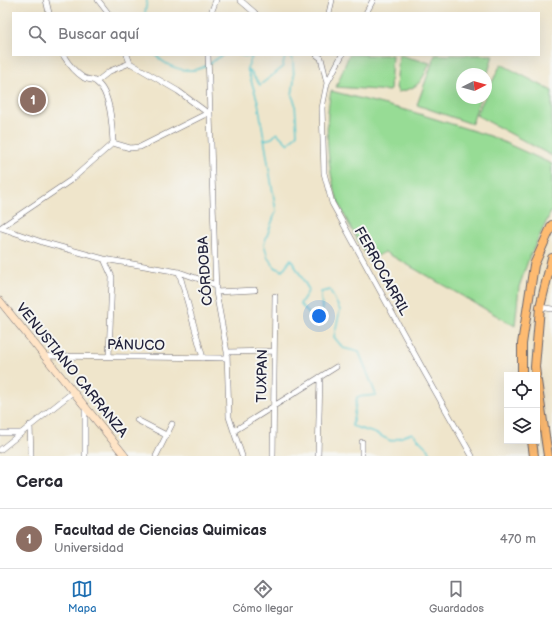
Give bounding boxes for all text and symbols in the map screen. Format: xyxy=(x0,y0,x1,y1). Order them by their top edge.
search box xyxy=(12,12,540,56)
icon: search xyxy=(26,23,48,45)
text: Buscar aquí xyxy=(58,25,139,44)
north arrow xyxy=(456,68,492,104)
pin: 1 xyxy=(20,85,46,115)
street label: FERROCARRIL xyxy=(351,224,413,318)
street label: CÓRDOBA xyxy=(193,235,216,306)
street label: VENUSTIANO CARRANZA xyxy=(13,299,132,441)
your location xyxy=(309,306,329,326)
street label: PÁNUCO xyxy=(107,335,165,354)
street label: TUXPAN xyxy=(253,349,271,403)
map controls xyxy=(504,372,540,444)
button: locate xyxy=(504,372,540,408)
button: layers xyxy=(504,408,540,444)
text: Cerca xyxy=(16,472,63,492)
text: Facultad de Ciencias Quimicas xyxy=(54,521,267,540)
text: 1 xyxy=(26,531,32,547)
text: 470 m xyxy=(500,531,536,547)
text: Universidad xyxy=(54,540,124,556)
tab: Mapa xyxy=(68,578,96,615)
tab: Cómo llegar xyxy=(233,578,293,615)
tab: Guardados xyxy=(429,578,484,615)

